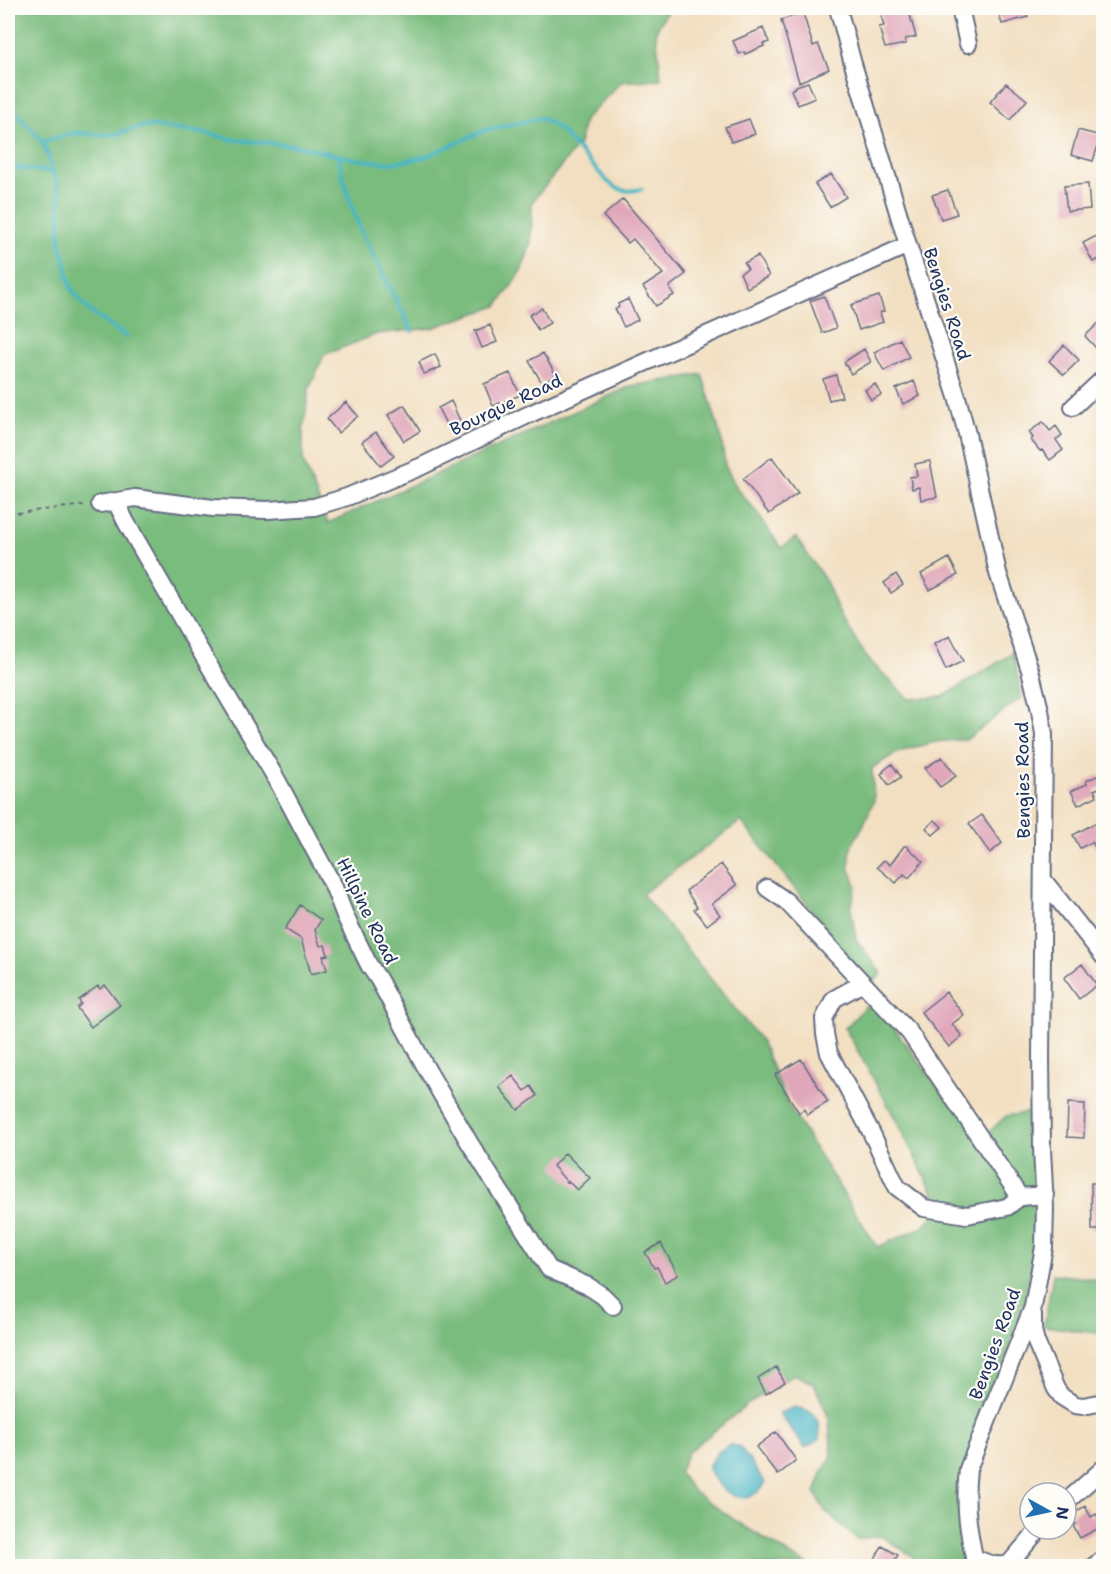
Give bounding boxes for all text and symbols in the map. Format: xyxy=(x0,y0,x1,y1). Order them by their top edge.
street label: Bengies Road xyxy=(917,245,977,363)
street label: Bourque Road xyxy=(446,368,566,442)
street label: Bengies Road xyxy=(1010,721,1036,839)
street label: Hillpine Road xyxy=(331,854,403,968)
street label: Bengies Road xyxy=(964,1285,1026,1403)
north arrow xyxy=(1018,1481,1078,1541)
text: N xyxy=(1051,1505,1074,1521)

